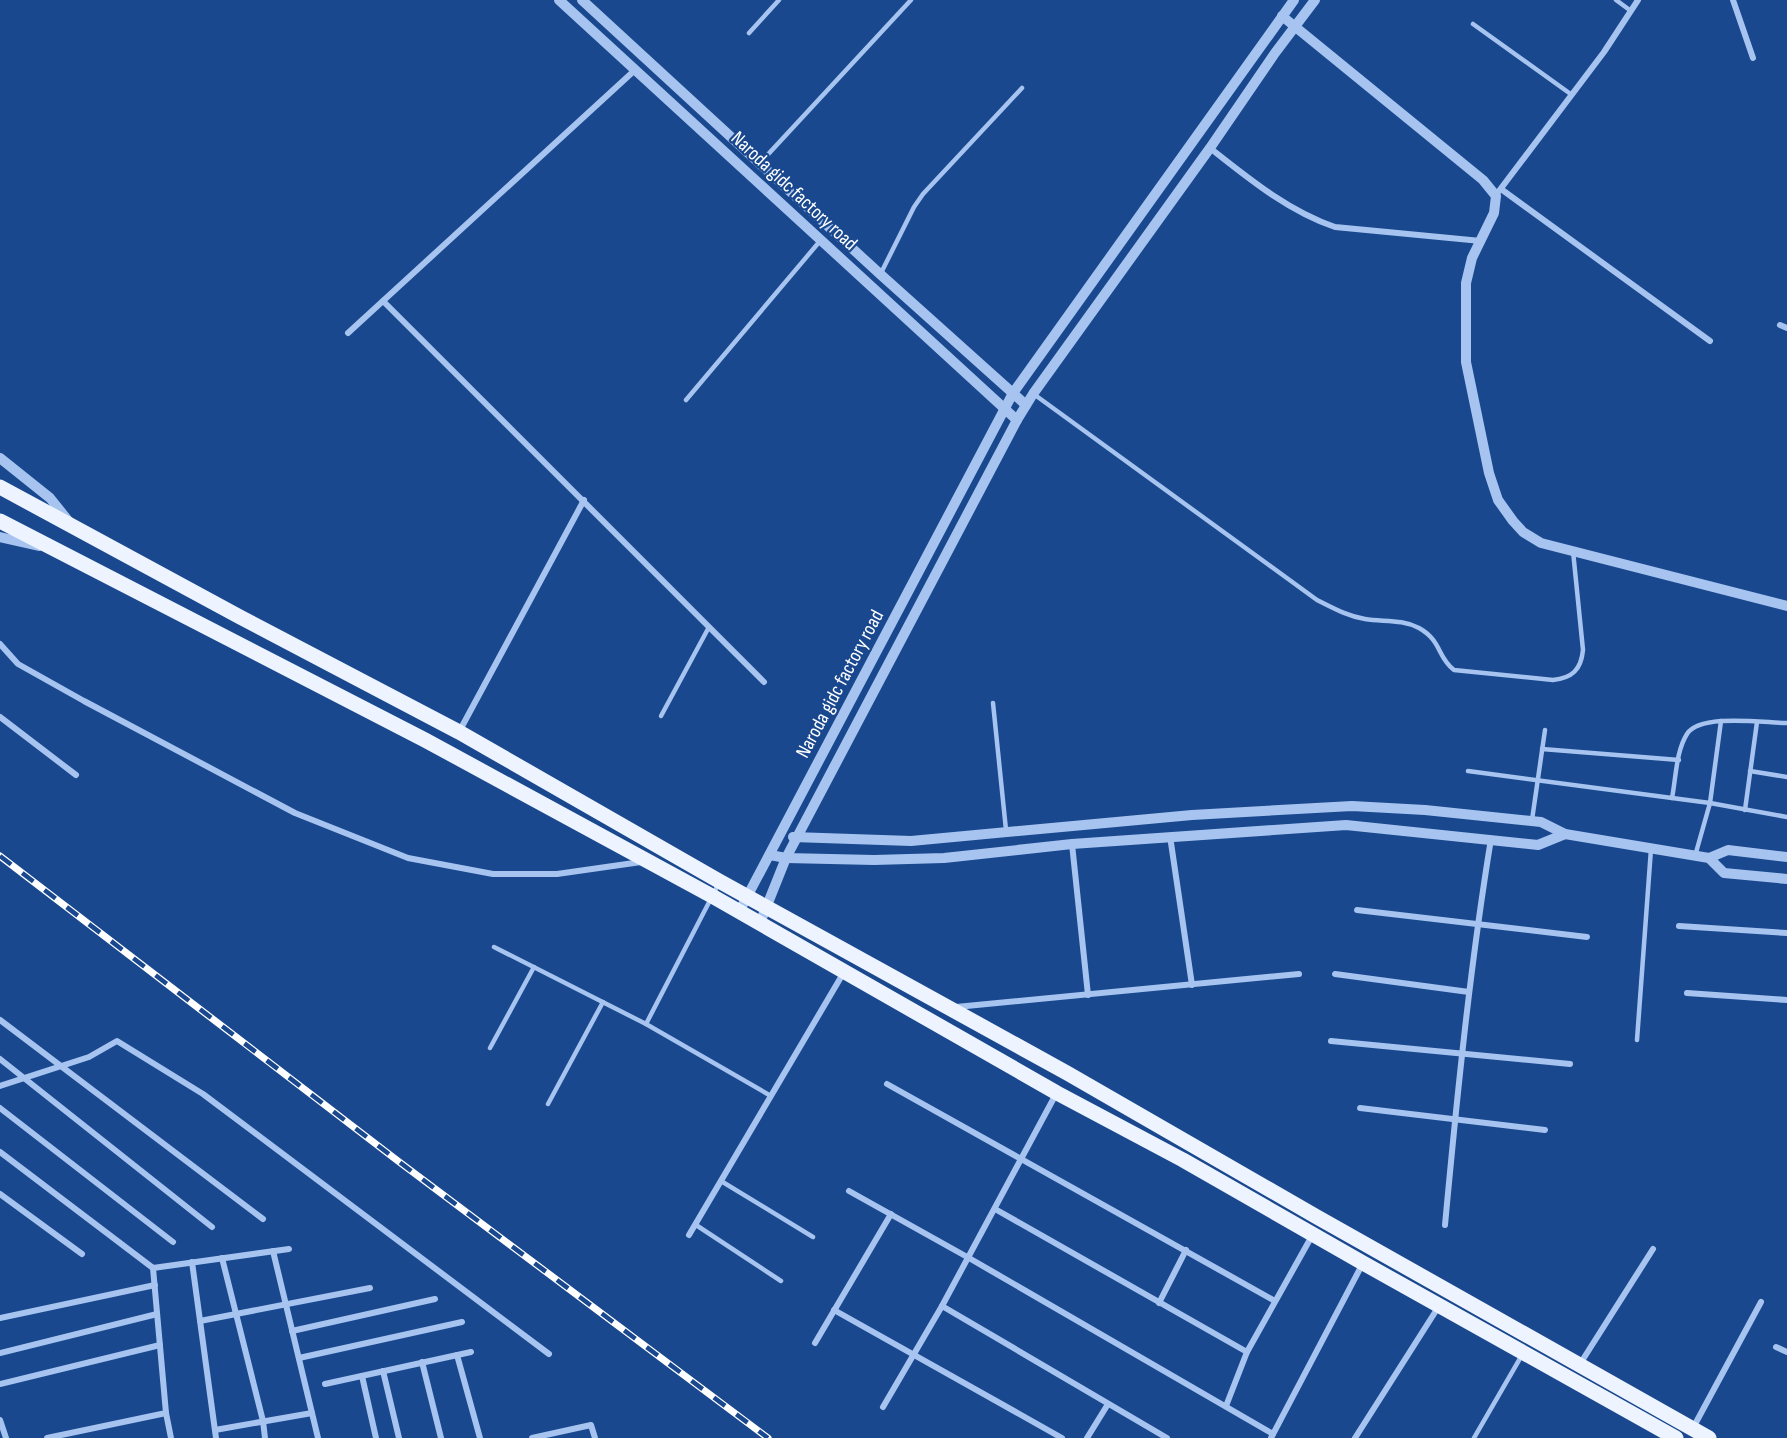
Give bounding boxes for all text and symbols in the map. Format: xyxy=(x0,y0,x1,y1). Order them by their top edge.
street label: Naroda gidc factory road xyxy=(726,126,862,256)
street label: Naroda gidc factory road xyxy=(791,606,889,762)

